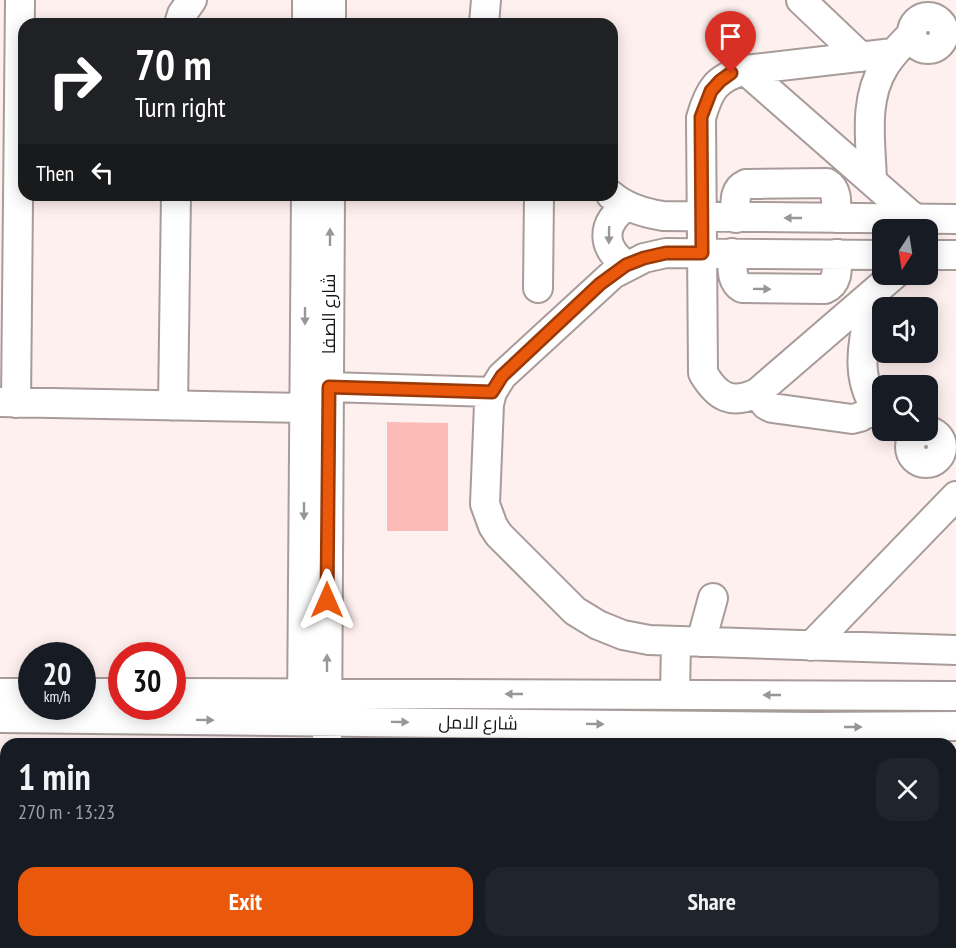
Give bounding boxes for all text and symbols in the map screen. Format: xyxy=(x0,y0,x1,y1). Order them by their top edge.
pin xyxy=(705,11,756,73)
icon: arrive xyxy=(714,20,747,53)
text: 70 m xyxy=(135,37,212,92)
icon: right xyxy=(36,42,114,120)
text: Turn right xyxy=(135,90,226,124)
icon: left xyxy=(86,156,119,189)
text: Then xyxy=(36,159,74,187)
one-way arrow xyxy=(783,213,802,223)
north arrow xyxy=(872,219,938,285)
map controls xyxy=(872,219,938,441)
one-way arrow xyxy=(604,226,614,245)
one-way arrow xyxy=(325,227,335,246)
street label: شارع الصفا xyxy=(317,274,341,354)
one-way arrow xyxy=(752,284,771,293)
button: sound xyxy=(872,297,938,363)
one-way arrow xyxy=(300,307,310,326)
button: search xyxy=(872,375,938,441)
one-way arrow xyxy=(299,502,308,521)
position arrow xyxy=(295,568,359,632)
speed limit sign: 30 xyxy=(108,642,186,720)
one-way arrow xyxy=(322,653,332,672)
text: 20 xyxy=(43,654,71,693)
text: km/h xyxy=(44,687,70,706)
one-way arrow xyxy=(504,689,523,699)
one-way arrow xyxy=(762,690,781,700)
street label: شارع الامل xyxy=(438,710,518,736)
one-way arrow xyxy=(196,715,215,725)
one-way arrow xyxy=(391,717,410,727)
one-way arrow xyxy=(586,720,605,729)
one-way arrow xyxy=(844,722,863,732)
text: 1 min xyxy=(18,753,91,800)
button: close xyxy=(876,758,939,821)
text: 270 m · 13:23 xyxy=(18,799,115,825)
button: Exit xyxy=(18,867,473,936)
button: Share xyxy=(485,867,939,936)

